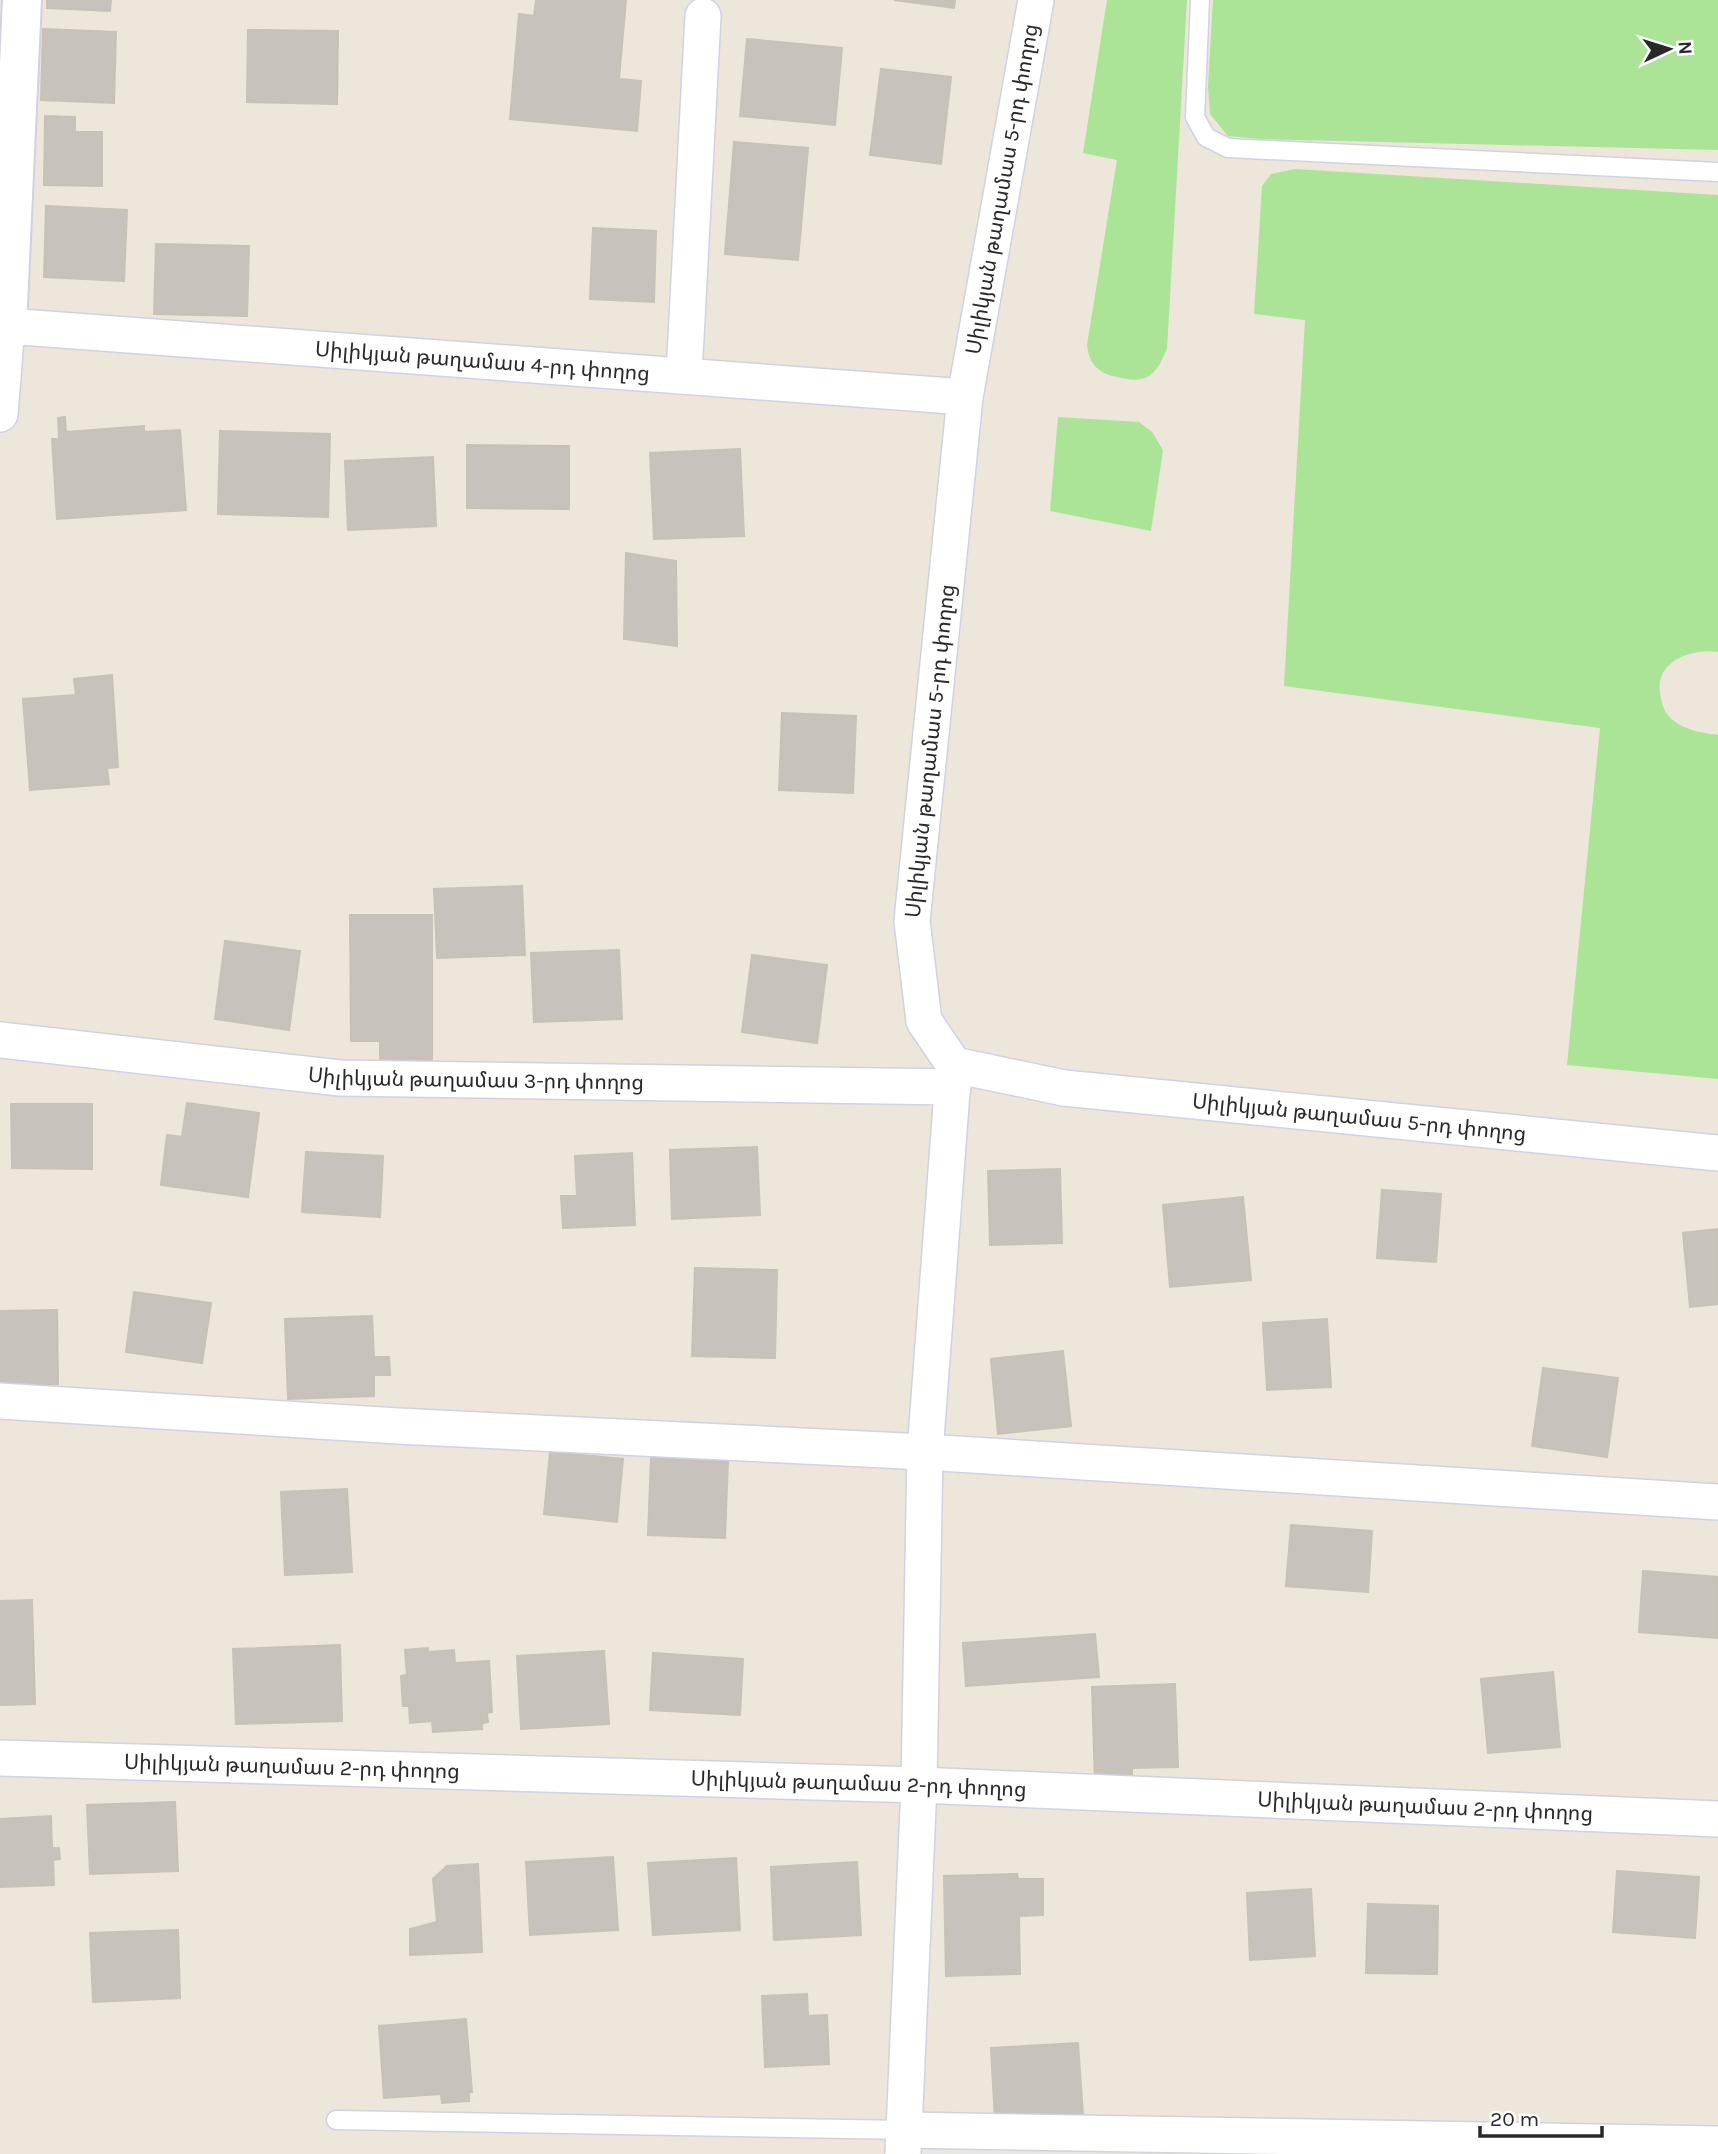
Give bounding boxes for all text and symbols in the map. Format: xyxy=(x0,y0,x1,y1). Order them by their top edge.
north arrow xyxy=(1634,14,1704,84)
street label: Սիլիկյան թաղամաս 5-րդ փողոց xyxy=(961,22,1043,356)
text: N xyxy=(1674,40,1696,55)
street label: Սիլիկյան թաղամաս 4-րդ փողոց xyxy=(314,337,651,386)
street label: Սիլիկյան թաղամաս 5-րդ փողոց xyxy=(901,583,959,919)
street label: Սիլիկյան թաղամաս 3-րդ փողոց xyxy=(307,1062,644,1094)
street label: Սիլիկյան թաղամաս 5-րդ փողոց xyxy=(1191,1089,1527,1146)
street label: Սիլիկյան թաղամաս 2-րդ փողոց xyxy=(124,1750,460,1784)
street label: Սիլիկյան թաղամաս 2-րդ փողոց xyxy=(690,1766,1027,1802)
street label: Սիլիկյան թաղամաս 2-րդ փողոց xyxy=(1257,1787,1594,1826)
scale bar xyxy=(1480,2094,1602,2138)
text: 20 m xyxy=(1490,2107,1539,2131)

